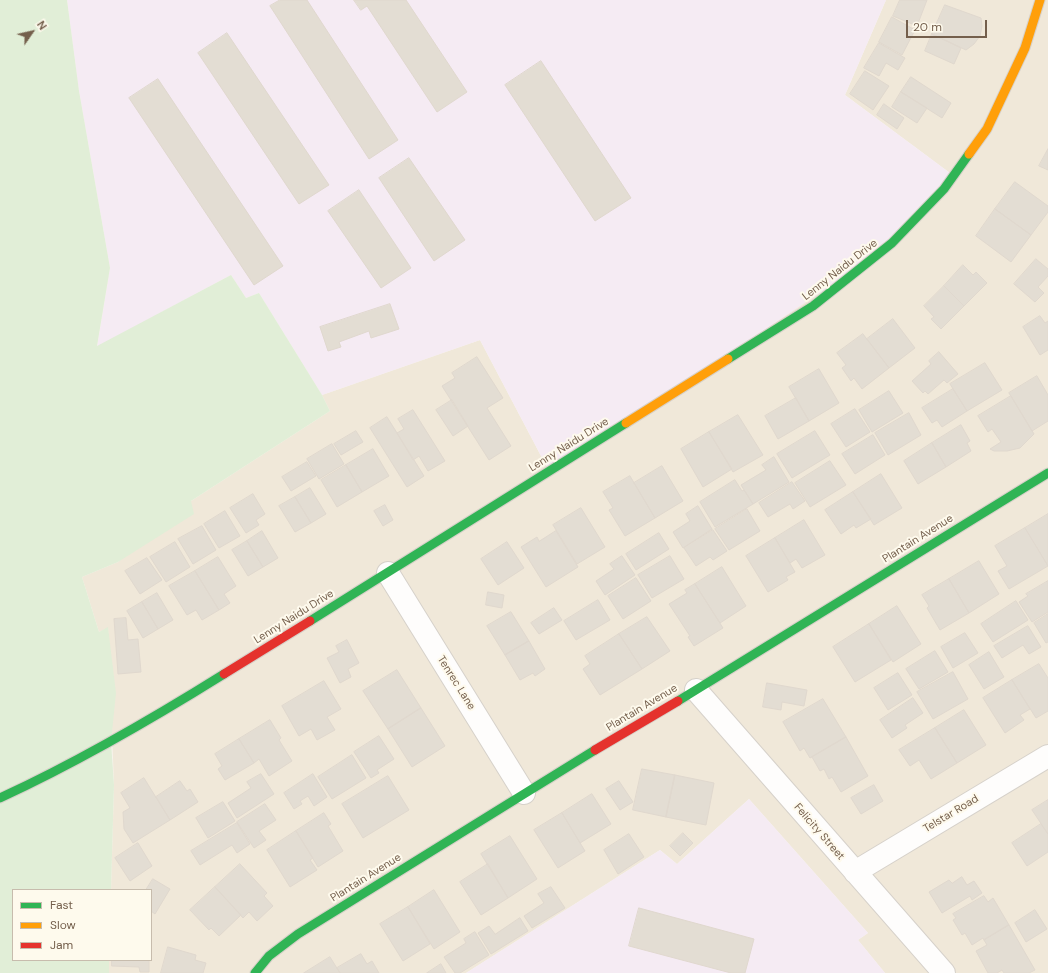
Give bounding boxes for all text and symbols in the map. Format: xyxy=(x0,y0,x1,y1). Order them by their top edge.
north arrow xyxy=(12,12,52,52)
scale bar xyxy=(908,12,989,38)
text: N xyxy=(34,18,50,33)
text: 20 m xyxy=(913,19,942,35)
street label: Lenny Naidu Drive xyxy=(800,237,880,303)
street label: Lenny Naidu Drive xyxy=(527,415,611,475)
street label: Plantain Avenue xyxy=(880,512,956,566)
street label: Lenny Naidu Drive xyxy=(252,587,336,647)
street label: Tenrec Lane xyxy=(434,653,478,713)
street label: Plantain Avenue xyxy=(604,682,680,734)
street label: Telstar Road xyxy=(921,792,981,836)
street label: Felicity Street xyxy=(791,801,847,863)
street label: Plantain Avenue xyxy=(328,851,404,905)
legend xyxy=(12,889,152,961)
text: Fast xyxy=(50,897,73,913)
text: Slow xyxy=(50,917,76,933)
text: Jam xyxy=(50,937,73,953)

